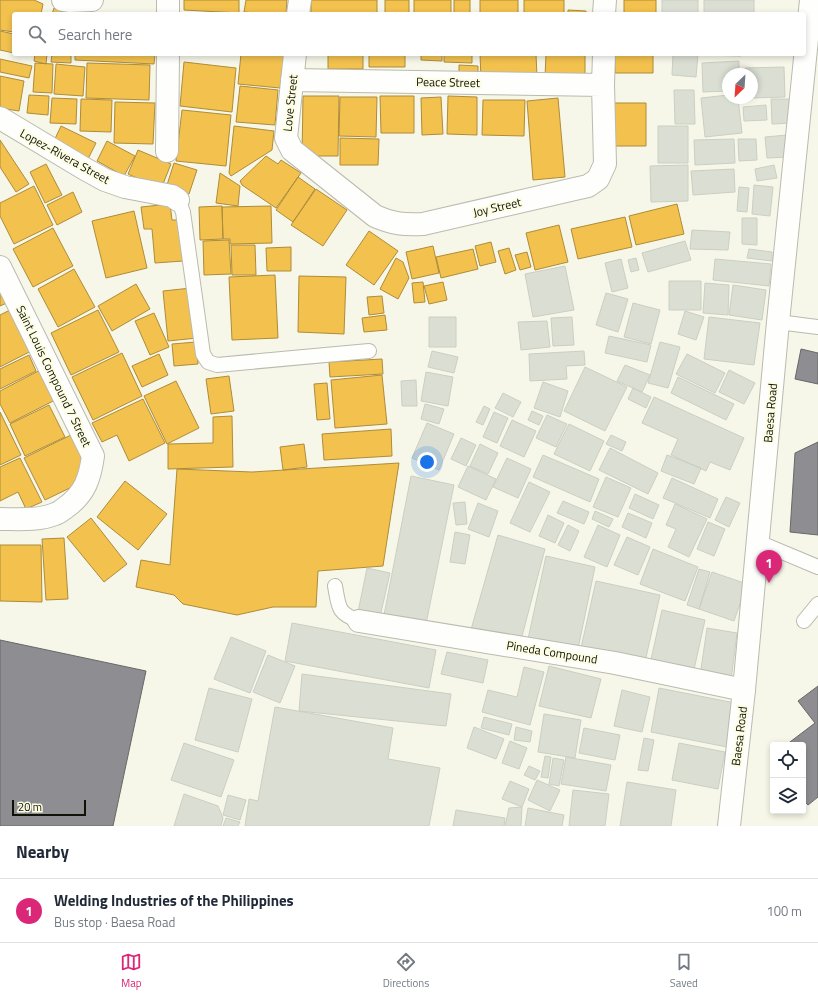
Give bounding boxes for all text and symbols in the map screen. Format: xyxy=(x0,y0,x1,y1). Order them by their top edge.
search box xyxy=(12,12,806,56)
icon: search xyxy=(26,23,48,45)
text: Search here xyxy=(58,23,132,46)
north arrow xyxy=(722,68,758,104)
street label: Peace Street xyxy=(416,72,481,92)
street label: Love Street xyxy=(278,73,303,132)
street label: Lopez-Rivera Street xyxy=(17,123,114,189)
street label: Joy Street xyxy=(471,192,524,222)
street label: Saint Louis Compound 7 Street xyxy=(11,302,97,451)
street label: Baesa Road xyxy=(758,382,782,444)
your location xyxy=(417,452,437,472)
pin: 1 xyxy=(756,550,782,583)
street label: Pineda Compound xyxy=(505,635,599,669)
street label: Baesa Road xyxy=(726,705,752,767)
map controls xyxy=(770,742,806,814)
button: locate xyxy=(770,742,806,778)
button: layers xyxy=(770,778,806,814)
scale bar xyxy=(12,798,86,817)
text: 20 m xyxy=(18,799,42,815)
text: Nearby xyxy=(16,839,69,865)
text: Welding Industries of the Philippines xyxy=(54,889,294,912)
text: 1 xyxy=(25,901,33,921)
text: 100 m xyxy=(766,901,802,921)
text: Bus stop · Baesa Road xyxy=(54,912,175,932)
tab: Map xyxy=(120,951,142,991)
tab: Directions xyxy=(383,951,429,991)
tab: Saved xyxy=(670,951,698,991)

